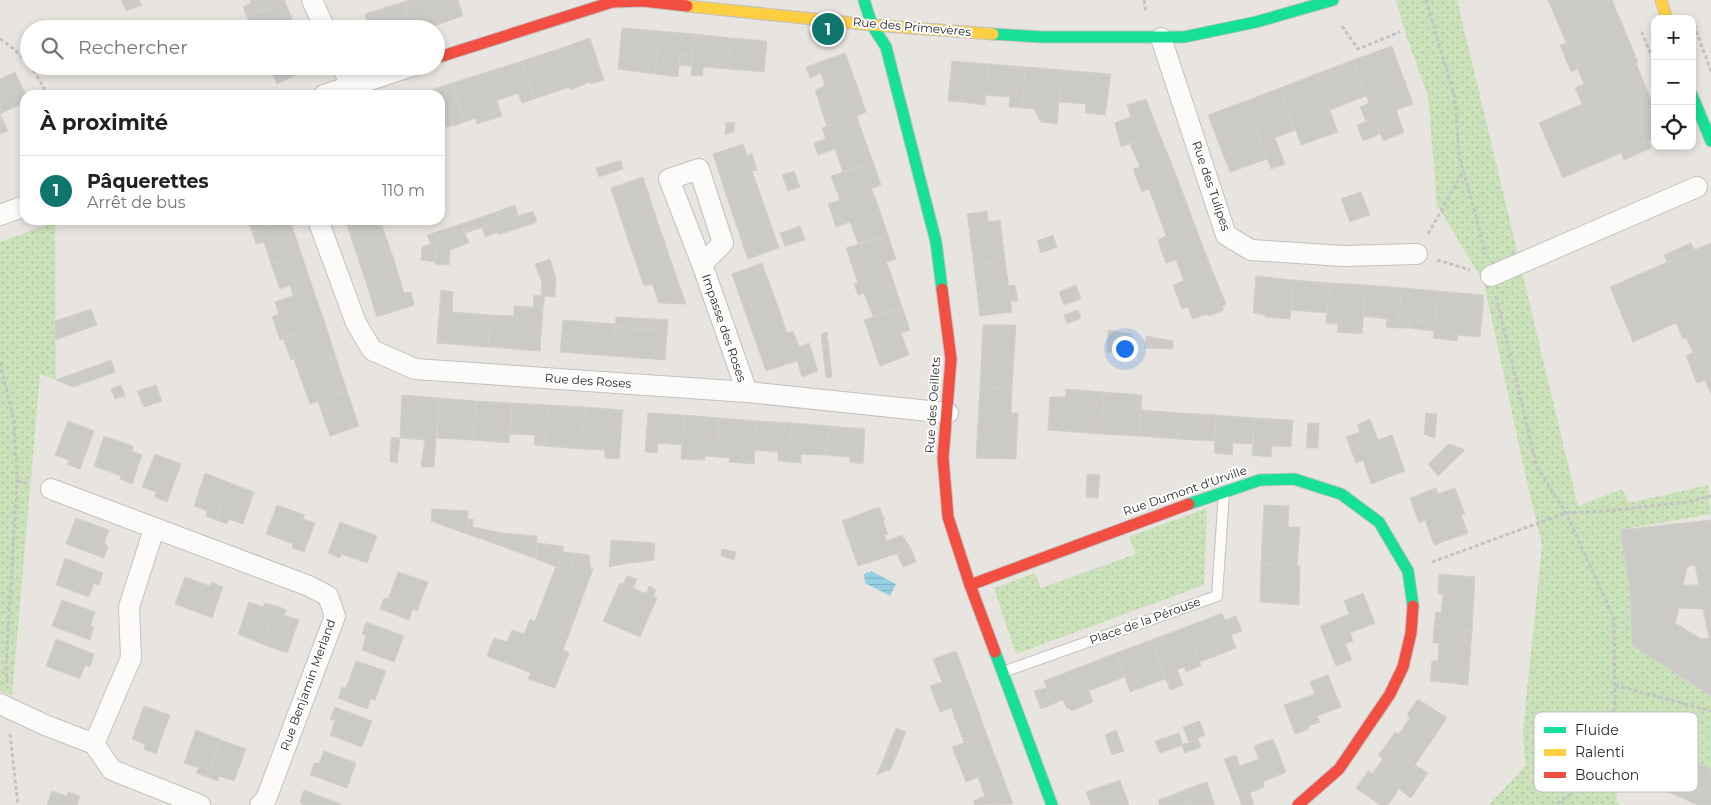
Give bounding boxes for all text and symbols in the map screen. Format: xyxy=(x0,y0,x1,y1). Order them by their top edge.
pin: 1 xyxy=(812,10,844,48)
street label: Rue des Primevères xyxy=(852,14,972,39)
map controls xyxy=(1651,15,1696,150)
button: + xyxy=(1651,15,1696,60)
search box xyxy=(20,20,445,75)
icon: search xyxy=(38,34,66,62)
text: Rechercher xyxy=(78,36,188,59)
button: − xyxy=(1651,60,1696,105)
button: locate xyxy=(1651,105,1696,150)
text: À proximité xyxy=(40,110,168,135)
street label: Rue des Tulipes xyxy=(1189,139,1234,233)
text: Pâquerettes xyxy=(87,170,209,193)
text: 1 xyxy=(53,181,59,200)
text: 110 m xyxy=(382,181,425,200)
text: Arrêt de bus xyxy=(87,193,185,212)
street label: Impasse des Roses xyxy=(699,272,750,384)
your location xyxy=(1112,336,1138,362)
street label: Rue des Oeillets xyxy=(922,356,943,454)
street label: Rue des Roses xyxy=(544,370,632,391)
street label: Rue Dumont d'Urville xyxy=(1121,462,1249,519)
street label: Place de la Pérouse xyxy=(1087,593,1202,648)
street label: Rue Benjamin Merland xyxy=(277,617,338,753)
legend xyxy=(1534,712,1698,792)
text: Fluide xyxy=(1575,721,1619,739)
text: Ralenti xyxy=(1575,743,1624,761)
text: Bouchon xyxy=(1575,766,1639,784)

